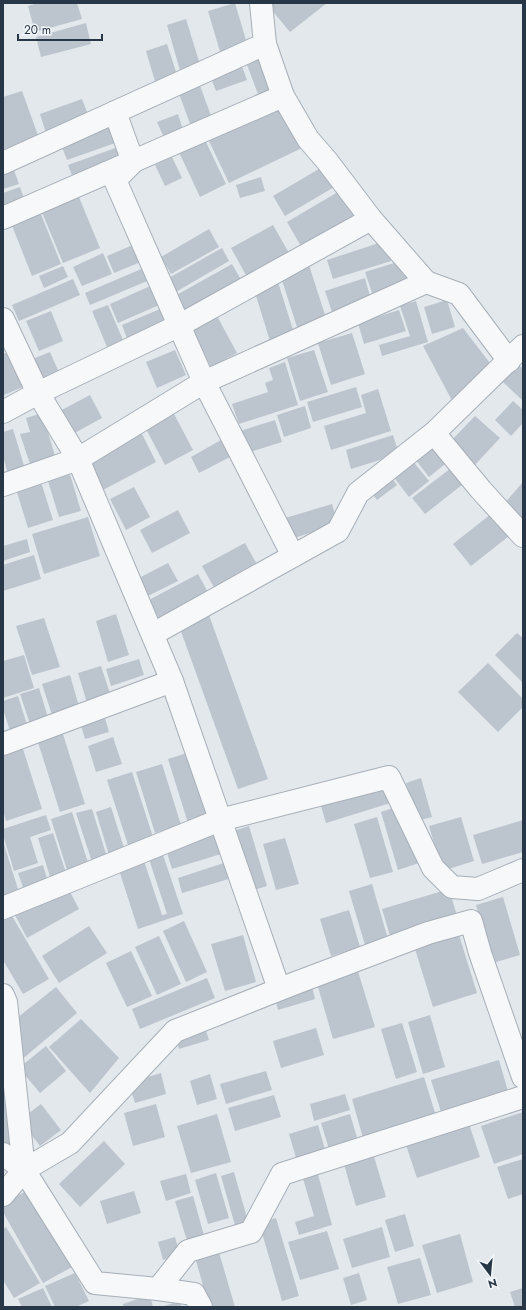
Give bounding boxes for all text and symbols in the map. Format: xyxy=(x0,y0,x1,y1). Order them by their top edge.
scale bar xyxy=(18,16,102,42)
text: 20 m xyxy=(24,21,51,39)
north arrow xyxy=(470,1254,510,1294)
text: N xyxy=(486,1275,499,1293)

